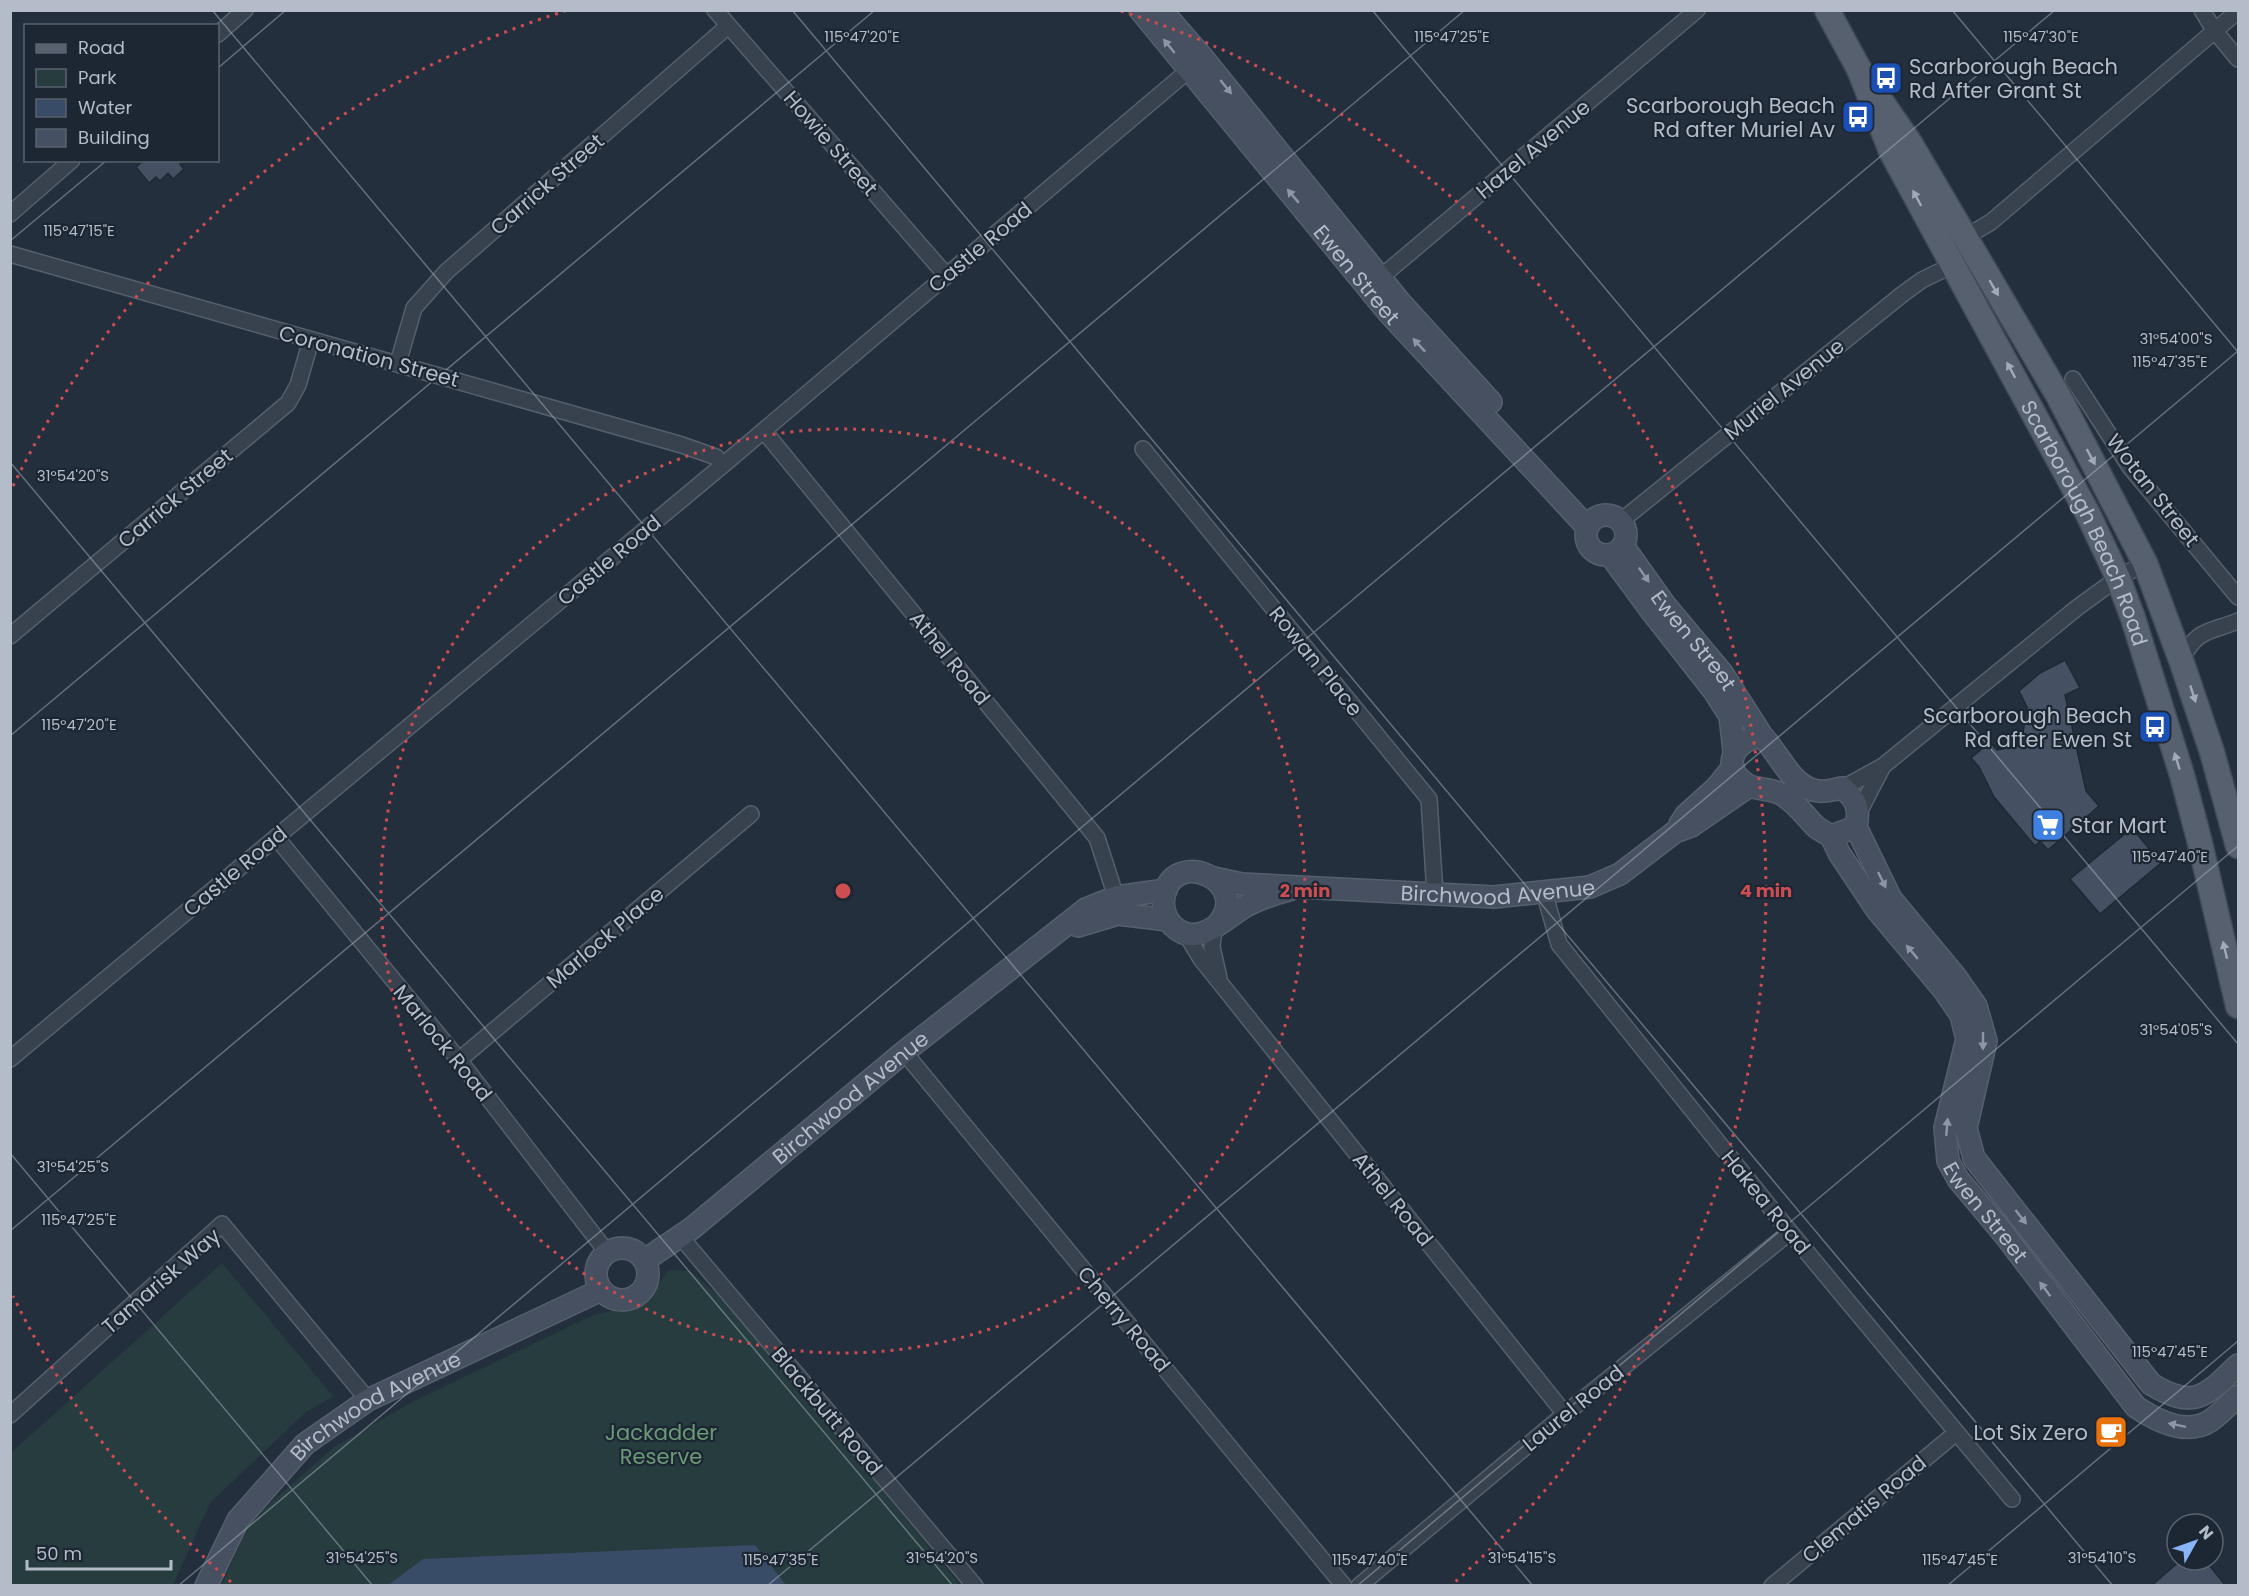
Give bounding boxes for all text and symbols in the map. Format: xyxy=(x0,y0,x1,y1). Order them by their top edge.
legend xyxy=(24,24,219,162)
text: 115°47'20"E xyxy=(824,26,900,47)
text: 115°47'25"E xyxy=(1414,26,1490,47)
text: 115°47'30"E xyxy=(2003,26,2079,47)
text: Road xyxy=(78,35,125,60)
one-way arrow xyxy=(1163,39,1176,54)
place label: Scarborough Beach Rd After Grant St xyxy=(1909,52,2118,105)
bus stop icon: Scarborough Beach Rd After Grant St xyxy=(1868,60,1904,96)
text: Park xyxy=(78,65,117,90)
one-way arrow xyxy=(1220,79,1233,95)
street label: Howie Street xyxy=(777,84,885,202)
place label: Scarborough Beach Rd after Muriel Av xyxy=(1626,91,1835,144)
street label: Hazel Avenue xyxy=(1470,93,1596,205)
text: Water xyxy=(78,95,132,120)
bus stop icon: Scarborough Beach Rd after Muriel Av xyxy=(1840,99,1876,135)
text: Building xyxy=(78,125,150,150)
street label: Carrick Street xyxy=(484,127,610,241)
one-way arrow xyxy=(1287,188,1300,204)
one-way arrow xyxy=(1912,189,1922,206)
street label: Castle Road xyxy=(922,195,1038,299)
street label: Ewen Street xyxy=(1307,218,1407,331)
text: 115°47'15"E xyxy=(43,220,115,241)
one-way arrow xyxy=(1989,280,2000,296)
street label: Coronation Street xyxy=(276,318,462,394)
text: 31°54'00"S xyxy=(2139,328,2213,349)
street label: Muriel Avenue xyxy=(1718,331,1850,447)
one-way arrow xyxy=(1413,338,1426,353)
text: 115°47'35"E xyxy=(2132,351,2208,372)
one-way arrow xyxy=(2006,361,2016,379)
street label: Scarborough Beach Road xyxy=(2014,395,2155,649)
street label: Wotan Street xyxy=(2100,427,2206,553)
street label: Carrick Street xyxy=(111,441,239,555)
one-way arrow xyxy=(2086,449,2096,466)
text: 31°54'20"S xyxy=(37,465,109,486)
street label: Castle Road xyxy=(551,508,667,612)
one-way arrow xyxy=(1638,567,1650,583)
street label: Ewen Street xyxy=(1644,584,1744,696)
street label: Rowan Place xyxy=(1263,600,1369,722)
street label: Athel Road xyxy=(903,605,997,711)
one-way arrow xyxy=(2188,685,2198,703)
place label: Scarborough Beach Rd after Ewen St xyxy=(1923,701,2132,754)
bus stop icon: Scarborough Beach Rd after Ewen St xyxy=(2137,709,2173,745)
text: 115°47'20"E xyxy=(41,714,117,735)
one-way arrow xyxy=(2172,752,2181,770)
supermarket icon: Star Mart xyxy=(2030,807,2066,843)
place label: Star Mart xyxy=(2071,811,2166,840)
street label: Castle Road xyxy=(177,819,293,923)
text: 115°47'40"E xyxy=(2132,846,2208,867)
one-way arrow xyxy=(1877,871,1886,888)
street label: Birchwood Avenue xyxy=(1400,872,1596,912)
text: 2 min xyxy=(1280,878,1330,903)
text: 4 min xyxy=(1740,878,1792,903)
street label: Marlock Place xyxy=(540,879,670,995)
centre of rings xyxy=(833,881,853,901)
one-way arrow xyxy=(2220,940,2230,959)
one-way arrow xyxy=(1906,945,1919,960)
street label: Marlock Road xyxy=(387,979,499,1107)
text: 31°54'05"S xyxy=(2139,1019,2213,1040)
street label: Birchwood Avenue xyxy=(766,1024,934,1170)
one-way arrow xyxy=(1978,1032,1988,1051)
one-way arrow xyxy=(1942,1117,1951,1136)
street label: Hakea Road xyxy=(1715,1144,1817,1260)
street label: Athel Road xyxy=(1346,1146,1440,1252)
text: 31°54'25"S xyxy=(37,1156,109,1177)
street label: Ewen Street xyxy=(1937,1156,2035,1268)
text: 115°47'25"E xyxy=(41,1209,117,1230)
one-way arrow xyxy=(2014,1209,2027,1225)
street label: Tamarisk Way xyxy=(96,1221,227,1341)
street label: Cherry Road xyxy=(1071,1260,1177,1378)
one-way arrow xyxy=(2039,1281,2051,1297)
street label: Blackbutt Road xyxy=(765,1341,889,1481)
text: 115°47'45"E xyxy=(2132,1341,2208,1362)
street label: Birchwood Avenue xyxy=(283,1344,465,1466)
street label: Laurel Road xyxy=(1516,1358,1630,1458)
cafe icon: Lot Six Zero xyxy=(2093,1414,2129,1450)
park label: Jackadder Reserve xyxy=(605,1418,717,1471)
place label: Lot Six Zero xyxy=(1973,1418,2088,1447)
one-way arrow xyxy=(2167,1420,2186,1429)
street label: Clematis Road xyxy=(1796,1448,1932,1570)
north arrow xyxy=(2165,1512,2225,1572)
text: N xyxy=(2193,1521,2219,1545)
scale bar xyxy=(27,1533,171,1571)
text: 50 m xyxy=(36,1541,82,1566)
text: 31°54'25"S xyxy=(326,1547,398,1568)
text: 31°54'20"S xyxy=(906,1547,978,1568)
text: 31°54'15"S xyxy=(1488,1547,1556,1568)
text: 31°54'10"S xyxy=(2068,1547,2136,1568)
text: 115°47'35"E xyxy=(743,1549,819,1570)
text: 115°47'40"E xyxy=(1332,1549,1408,1570)
text: 115°47'45"E xyxy=(1922,1549,1998,1570)

